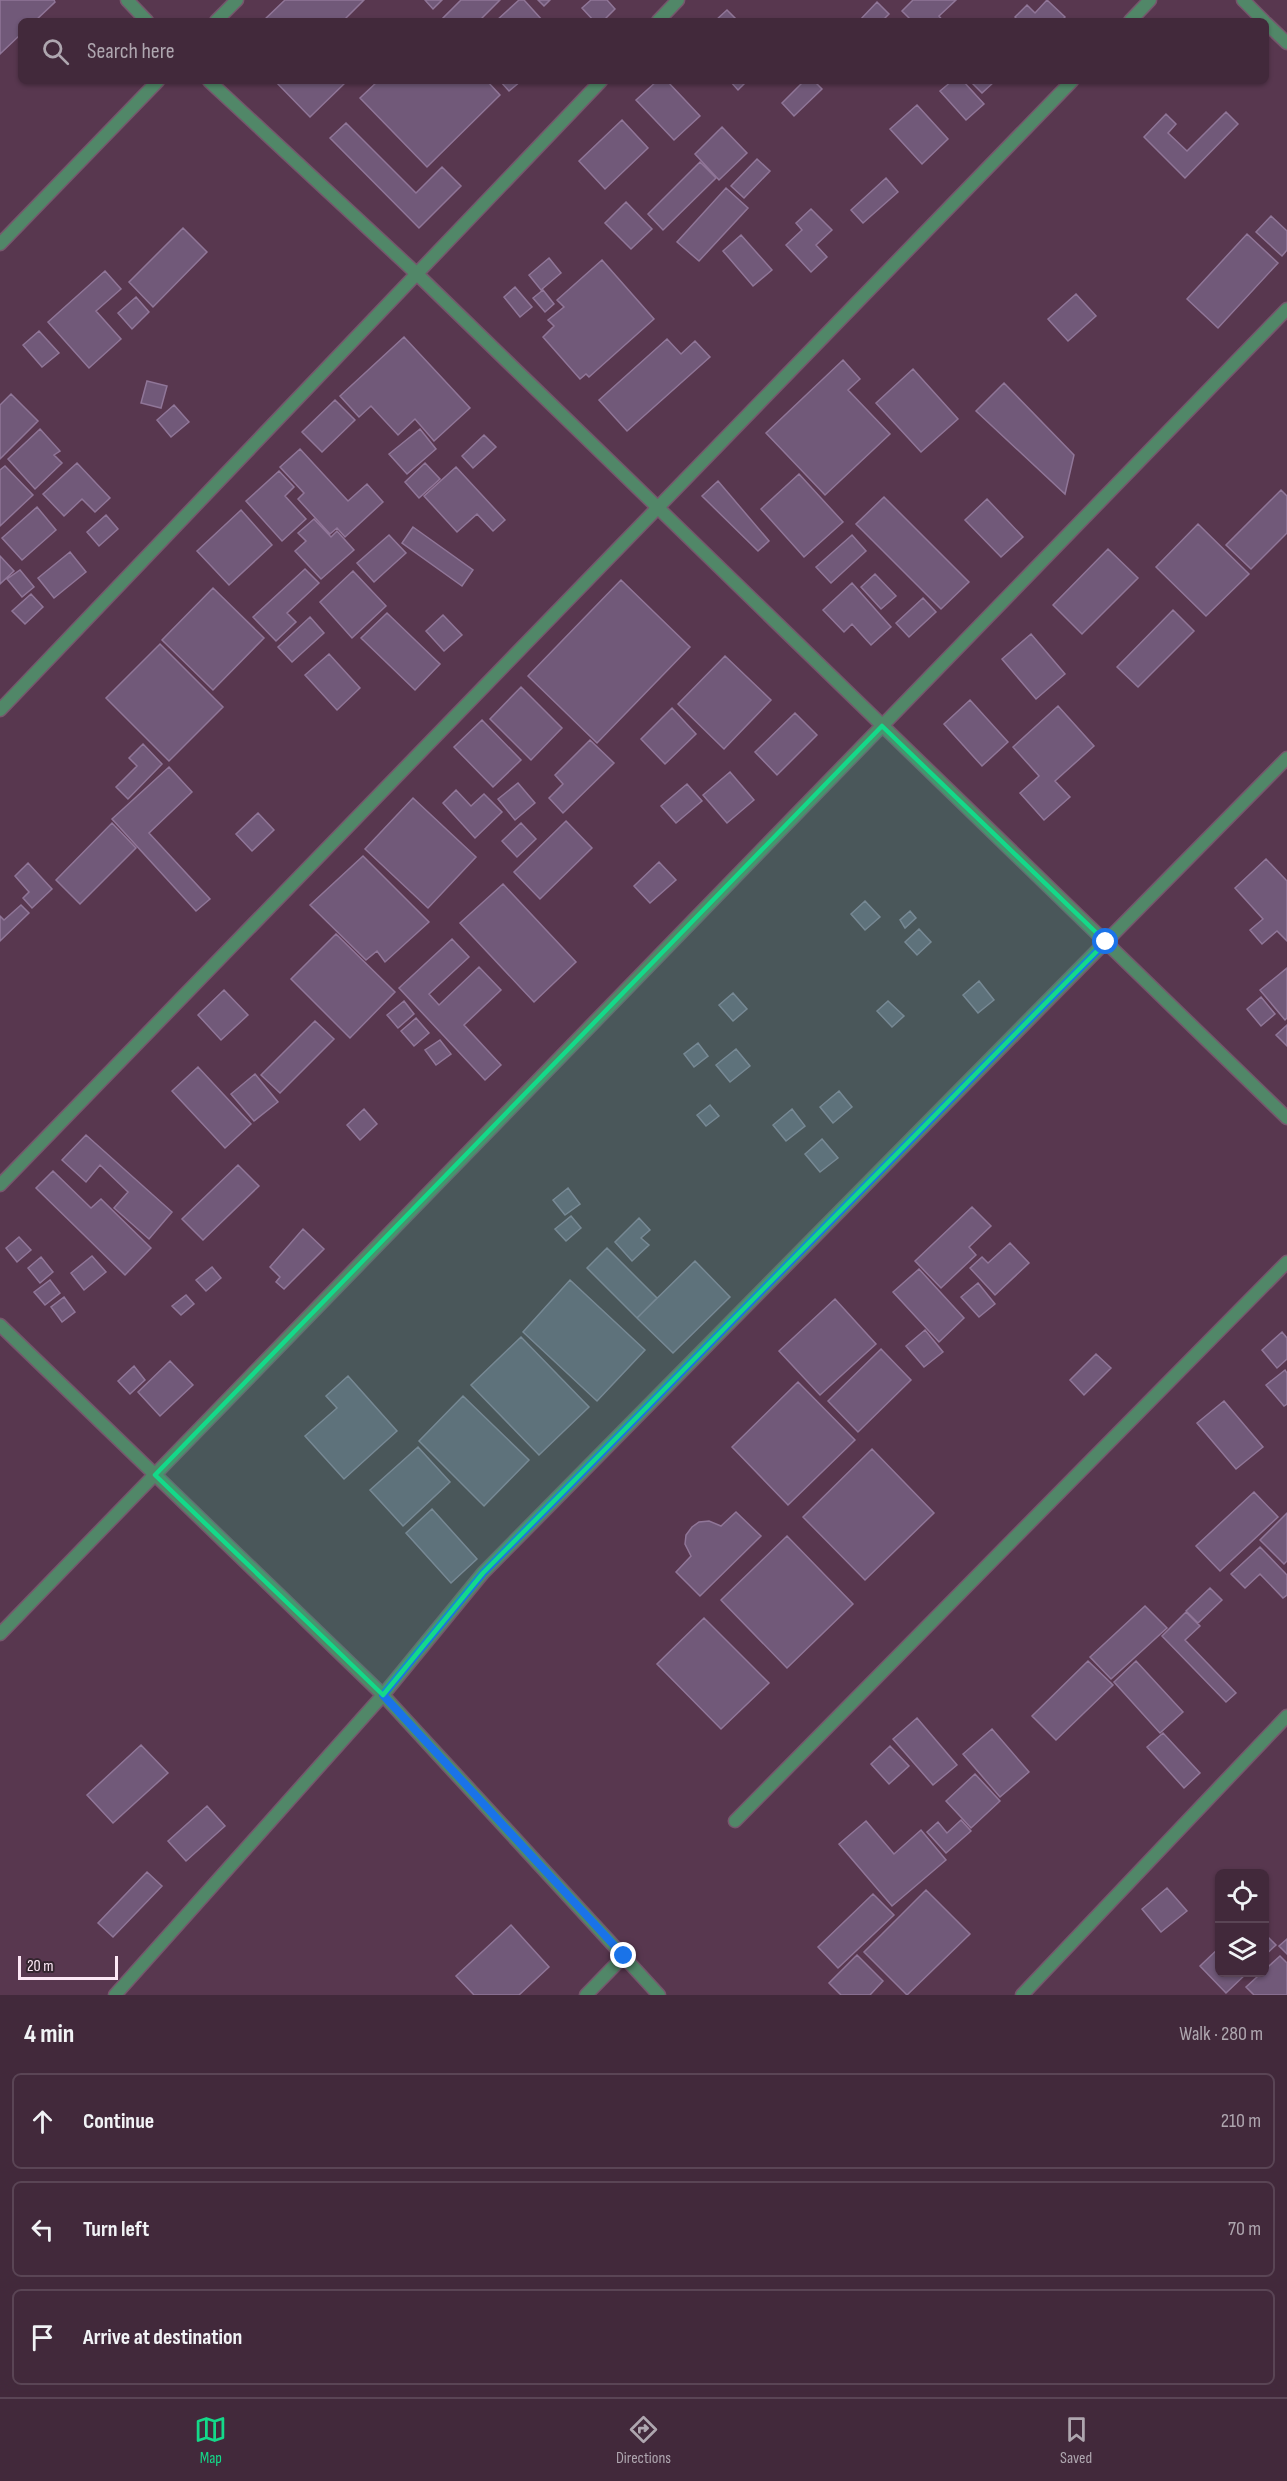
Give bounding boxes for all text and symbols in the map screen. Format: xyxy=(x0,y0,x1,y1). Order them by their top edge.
search box xyxy=(18,18,1269,84)
icon: search xyxy=(39,35,72,68)
text: Search here xyxy=(87,38,174,65)
route start xyxy=(1092,928,1118,954)
map controls xyxy=(1215,1869,1269,1977)
button: locate xyxy=(1215,1869,1269,1923)
button: layers xyxy=(1215,1923,1269,1977)
route end xyxy=(610,1942,636,1968)
scale bar xyxy=(18,1953,118,1980)
text: 20 m xyxy=(27,1957,54,1976)
text: 4 min xyxy=(24,2019,74,2050)
text: Walk · 280 m xyxy=(1179,2022,1263,2046)
icon: ahead xyxy=(26,2105,59,2138)
text: Continue xyxy=(83,2108,154,2135)
text: 210 m xyxy=(1221,2109,1261,2133)
icon: left xyxy=(26,2213,59,2246)
text: Turn left xyxy=(83,2216,149,2243)
text: 70 m xyxy=(1228,2217,1261,2241)
icon: arrive xyxy=(26,2321,59,2354)
text: Arrive at destination xyxy=(83,2324,242,2351)
tab: Map xyxy=(194,2413,227,2468)
tab: Directions xyxy=(616,2413,671,2468)
tab: Saved xyxy=(1060,2413,1093,2468)

